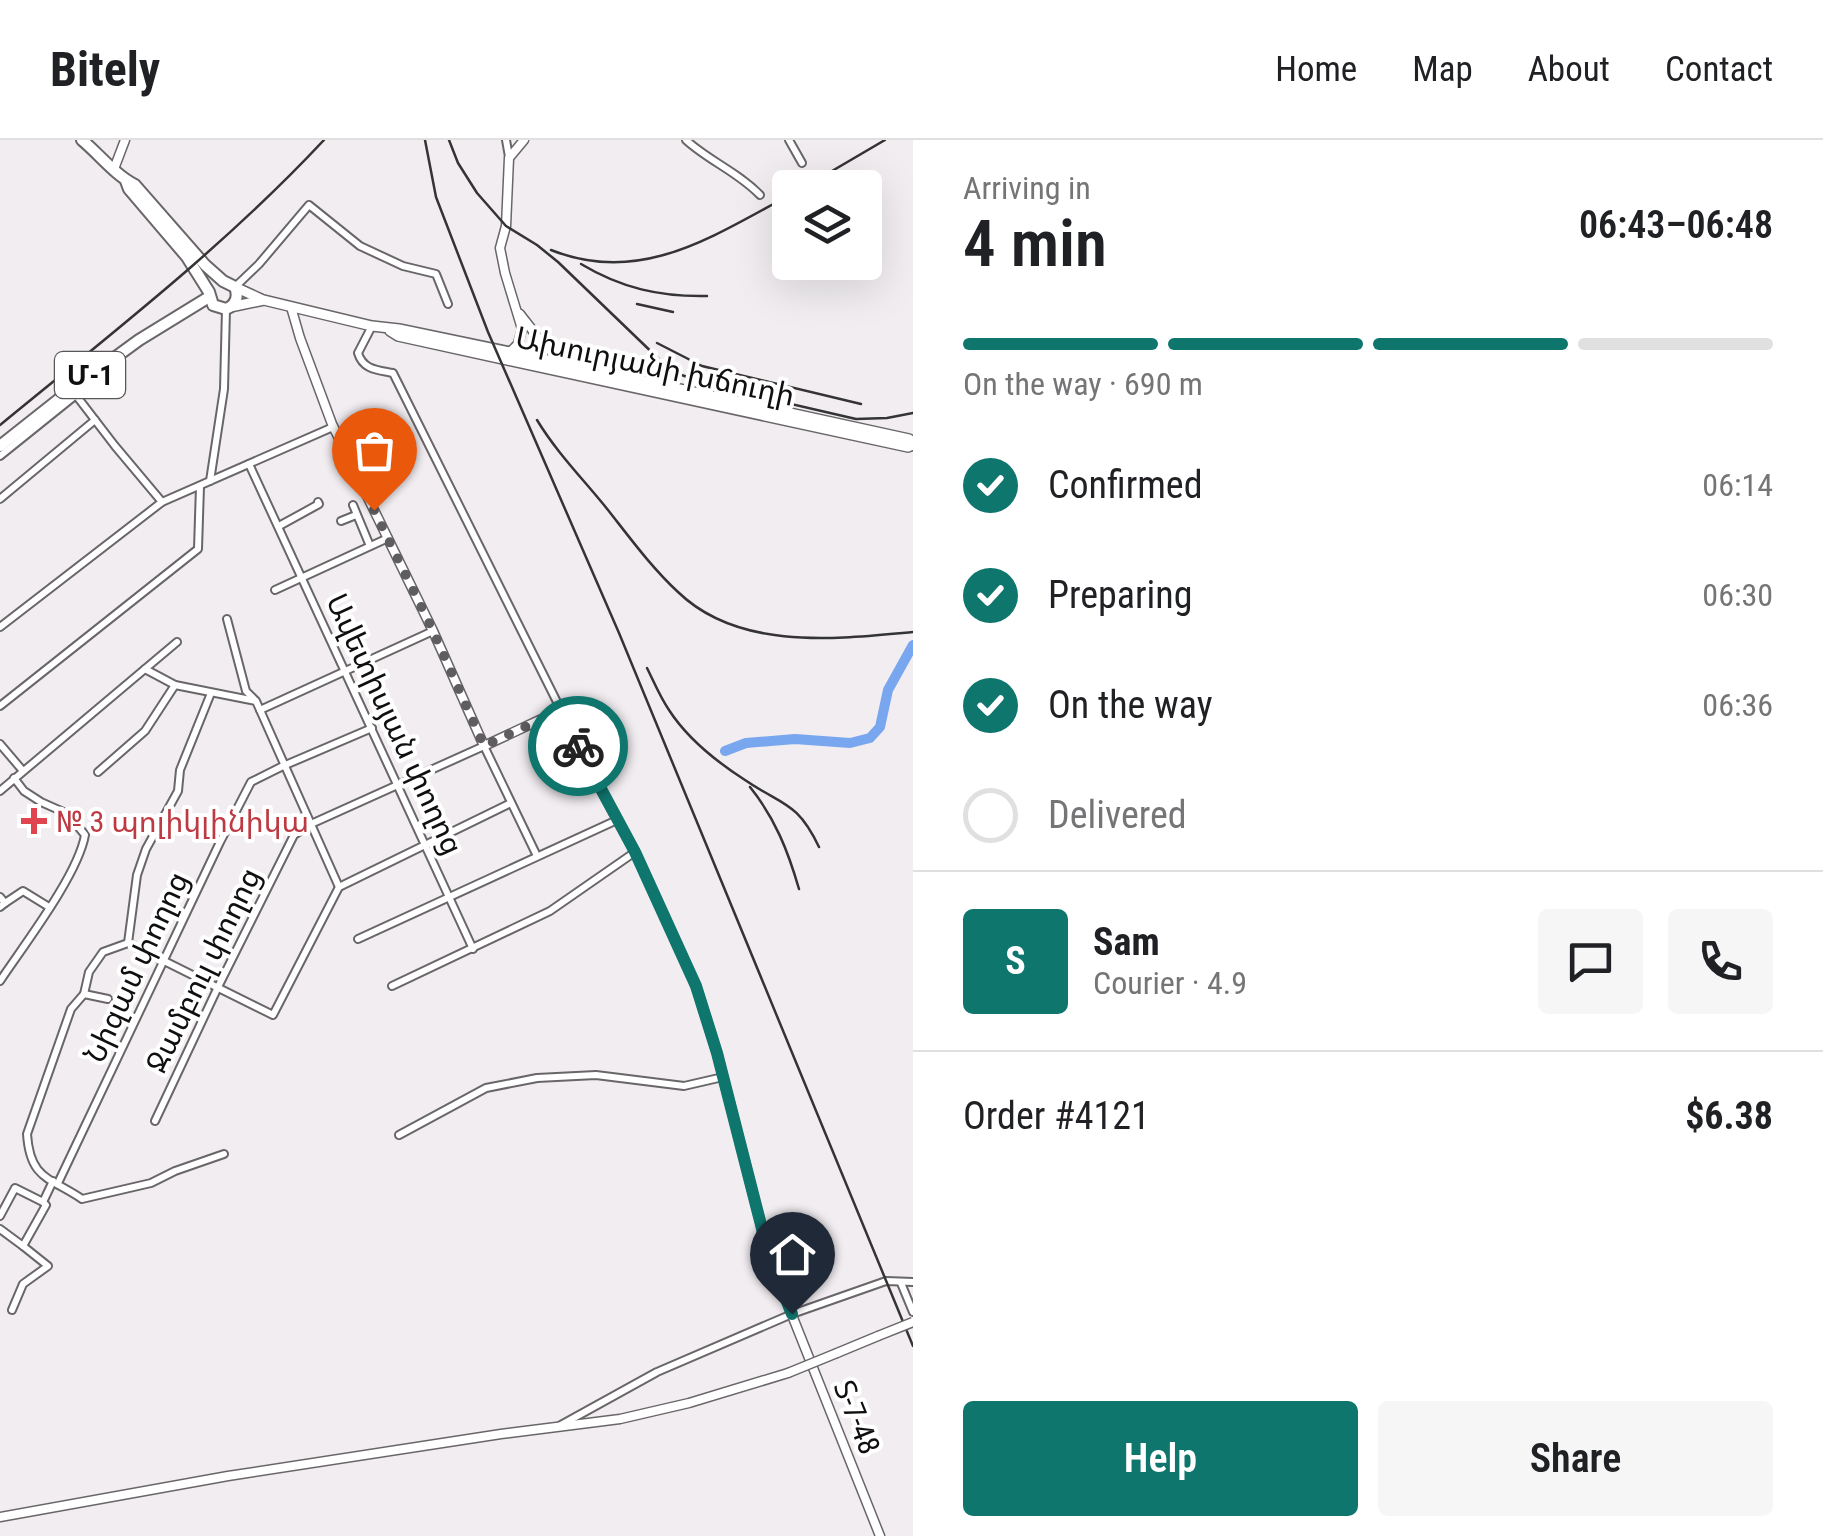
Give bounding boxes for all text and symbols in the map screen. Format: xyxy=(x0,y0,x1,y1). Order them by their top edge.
text: Bitely xyxy=(50,41,160,98)
text: Home xyxy=(1275,49,1357,90)
text: Map xyxy=(1412,49,1473,90)
text: About xyxy=(1528,49,1610,90)
text: Contact xyxy=(1665,49,1773,90)
text: Arriving in xyxy=(963,169,1091,207)
map controls xyxy=(772,170,882,280)
button: layers xyxy=(772,170,882,280)
text: 06:43–06:48 xyxy=(1579,203,1773,247)
text: 4 min xyxy=(963,206,1107,282)
street label: Ախուրյանի խճուղի xyxy=(512,319,798,413)
road number: Մ-1 xyxy=(55,352,125,398)
text: On the way · 690 m xyxy=(963,365,1203,403)
pin xyxy=(332,408,417,511)
icon: bag xyxy=(347,423,402,478)
icon: check xyxy=(963,458,1018,513)
text: Confirmed xyxy=(1048,463,1203,507)
text: 06:14 xyxy=(1702,466,1773,504)
icon: check xyxy=(963,568,1018,623)
text: Preparing xyxy=(1048,573,1193,617)
text: 06:30 xyxy=(1702,576,1773,614)
street label: Ավետիսյան փողոց xyxy=(319,588,471,860)
icon: check xyxy=(963,678,1018,733)
text: On the way xyxy=(1048,683,1213,727)
text: 06:36 xyxy=(1702,686,1773,724)
courier xyxy=(528,696,628,796)
icon: bike xyxy=(551,719,606,774)
text: Delivered xyxy=(1048,793,1187,837)
place label: № 3 պոլիկլինիկա xyxy=(56,804,309,839)
marker: № 3 պոլիկլինիկա xyxy=(21,808,47,834)
street label: Ջամբուլ փողոց xyxy=(138,862,268,1078)
street label: Նիզամ փողոց xyxy=(77,866,195,1068)
button: chat xyxy=(1538,909,1643,1014)
button: phone xyxy=(1668,909,1773,1014)
text: Sam xyxy=(1093,920,1160,964)
text: S xyxy=(1005,939,1026,983)
text: Courier · 4.9 xyxy=(1093,964,1247,1002)
text: Order #4121 xyxy=(963,1094,1150,1138)
text: $6.38 xyxy=(1685,1094,1773,1138)
pin xyxy=(750,1212,835,1315)
icon: home xyxy=(765,1227,820,1282)
street label: Տ-7-48 xyxy=(826,1375,888,1459)
button: Help xyxy=(963,1401,1358,1516)
button: Share xyxy=(1378,1401,1773,1516)

